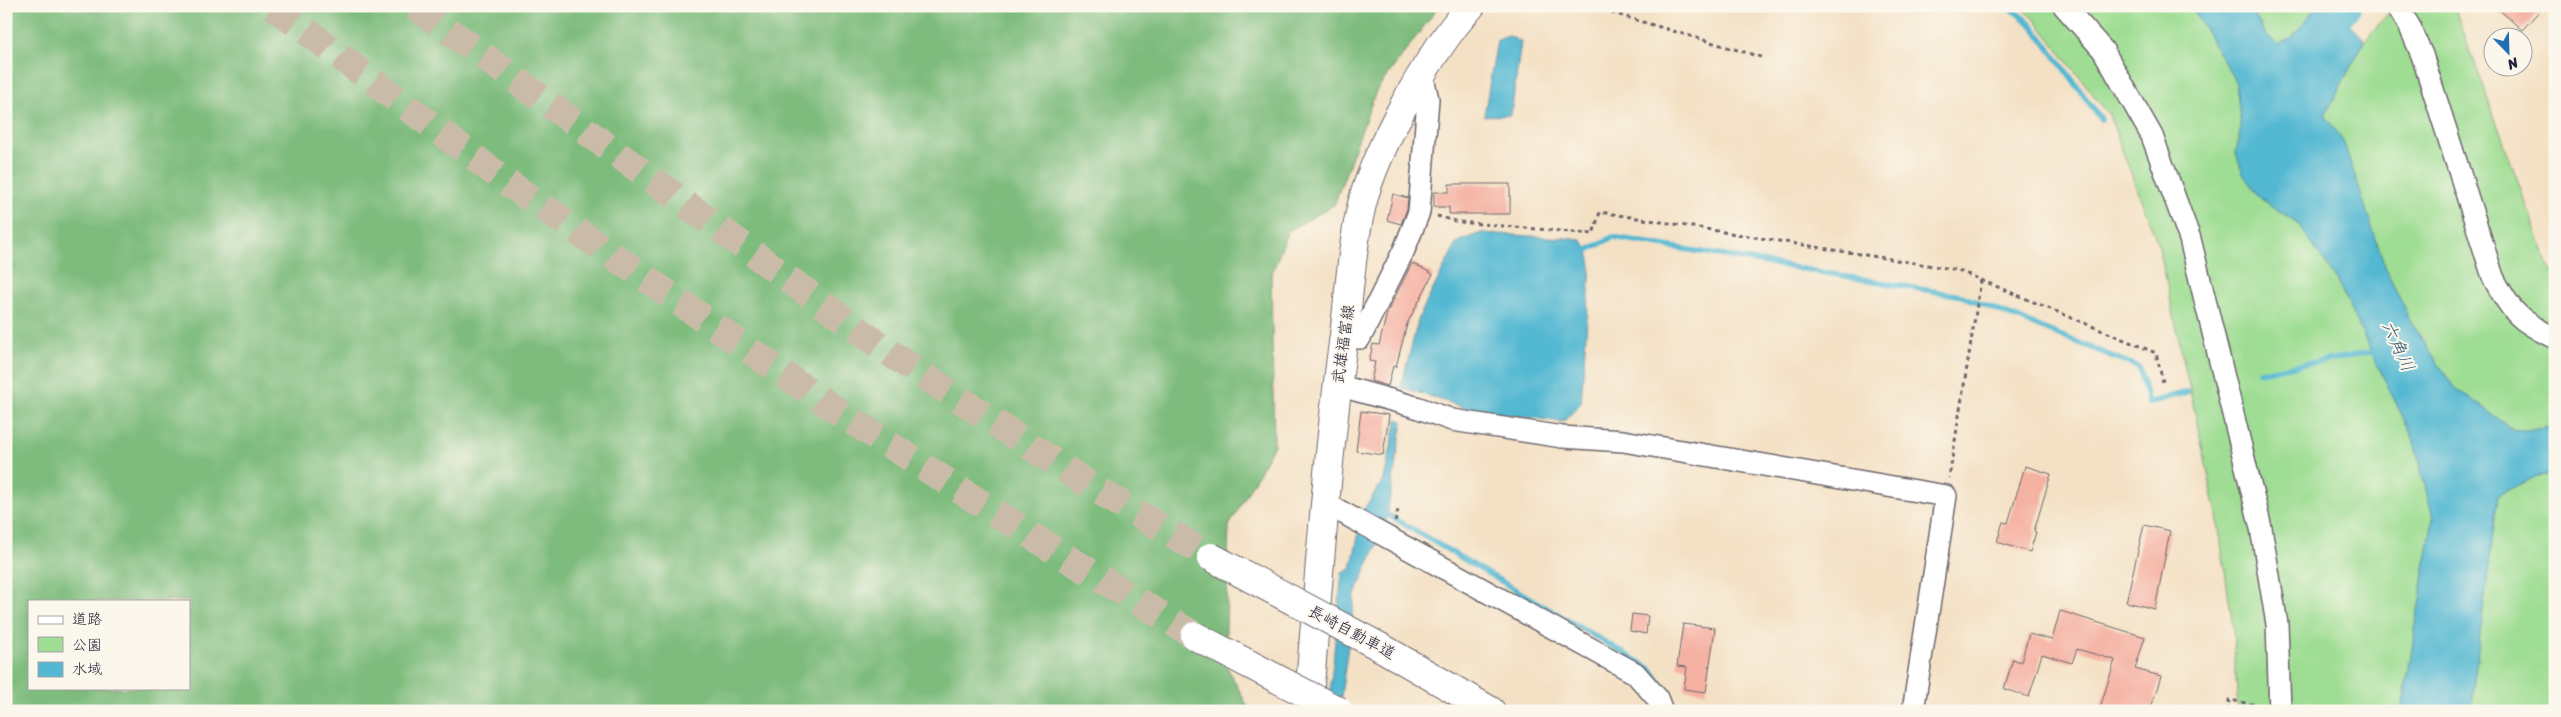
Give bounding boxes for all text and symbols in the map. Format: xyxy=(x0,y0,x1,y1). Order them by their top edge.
north arrow xyxy=(2484,28,2534,78)
text: N xyxy=(2503,50,2523,77)
street label: 武雄福富線 xyxy=(1323,302,1363,386)
water label: 六角川 xyxy=(2372,315,2424,377)
street label: 長崎自動車道 xyxy=(1303,597,1401,667)
legend xyxy=(28,600,190,690)
text: 道路 xyxy=(72,606,102,632)
text: 公園 xyxy=(72,632,102,658)
text: 水域 xyxy=(72,656,102,682)

